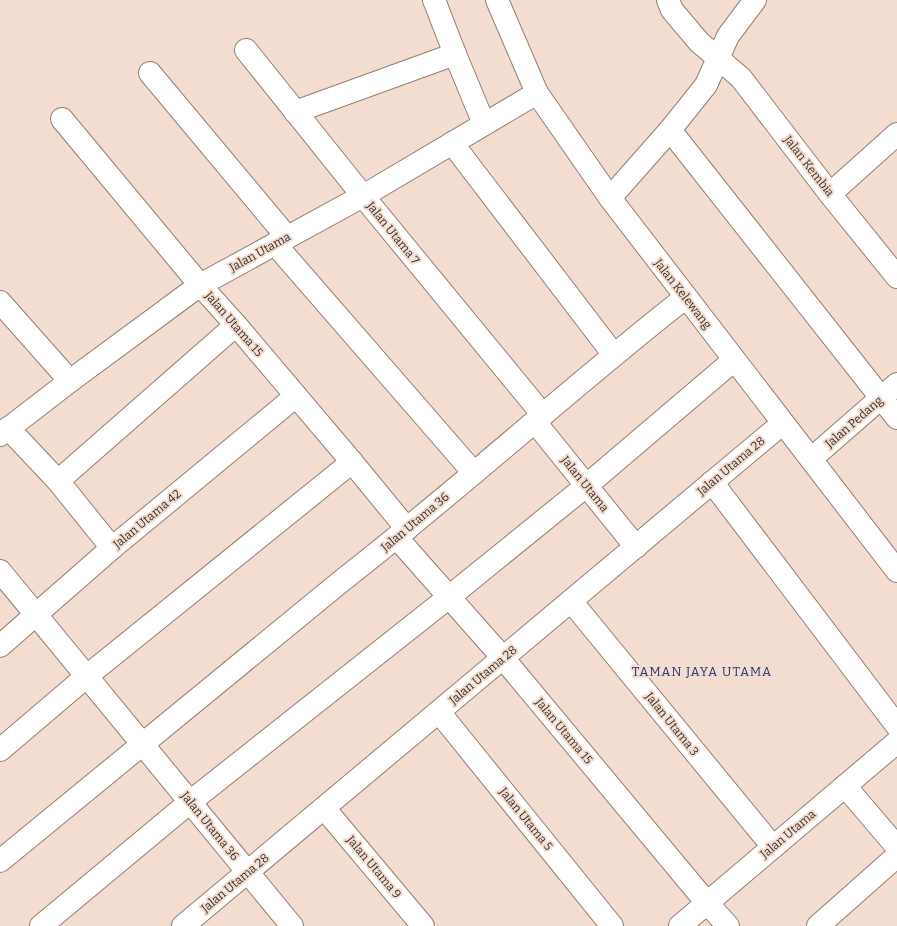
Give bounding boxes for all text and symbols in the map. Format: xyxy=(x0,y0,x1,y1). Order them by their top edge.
street label: Jalan Kembia xyxy=(780,132,837,199)
street label: Jalan Utama 7 xyxy=(363,198,422,267)
street label: Jalan Utama xyxy=(226,229,293,275)
street label: Jalan Kelewang xyxy=(651,256,715,332)
street label: Jalan Utama 15 xyxy=(201,288,266,359)
street label: Jalan Pedang xyxy=(822,393,886,451)
street label: Jalan Utama 28 xyxy=(694,434,768,499)
street label: Jalan Utama xyxy=(558,452,612,515)
street label: Jalan Utama 42 xyxy=(110,487,184,552)
street label: Jalan Utama 36 xyxy=(378,490,452,555)
street label: Jalan Utama 28 xyxy=(446,643,520,708)
district label: TAMAN JAYA UTAMA xyxy=(632,664,772,679)
street label: Jalan Utama 3 xyxy=(642,689,702,758)
street label: Jalan Utama 15 xyxy=(532,695,596,767)
street label: Jalan Utama 5 xyxy=(496,784,556,853)
street label: Jalan Utama 36 xyxy=(177,788,242,863)
street label: Jalan Utama xyxy=(757,807,819,862)
street label: Jalan Utama 9 xyxy=(343,832,404,901)
street label: Jalan Utama 28 xyxy=(198,851,272,916)

